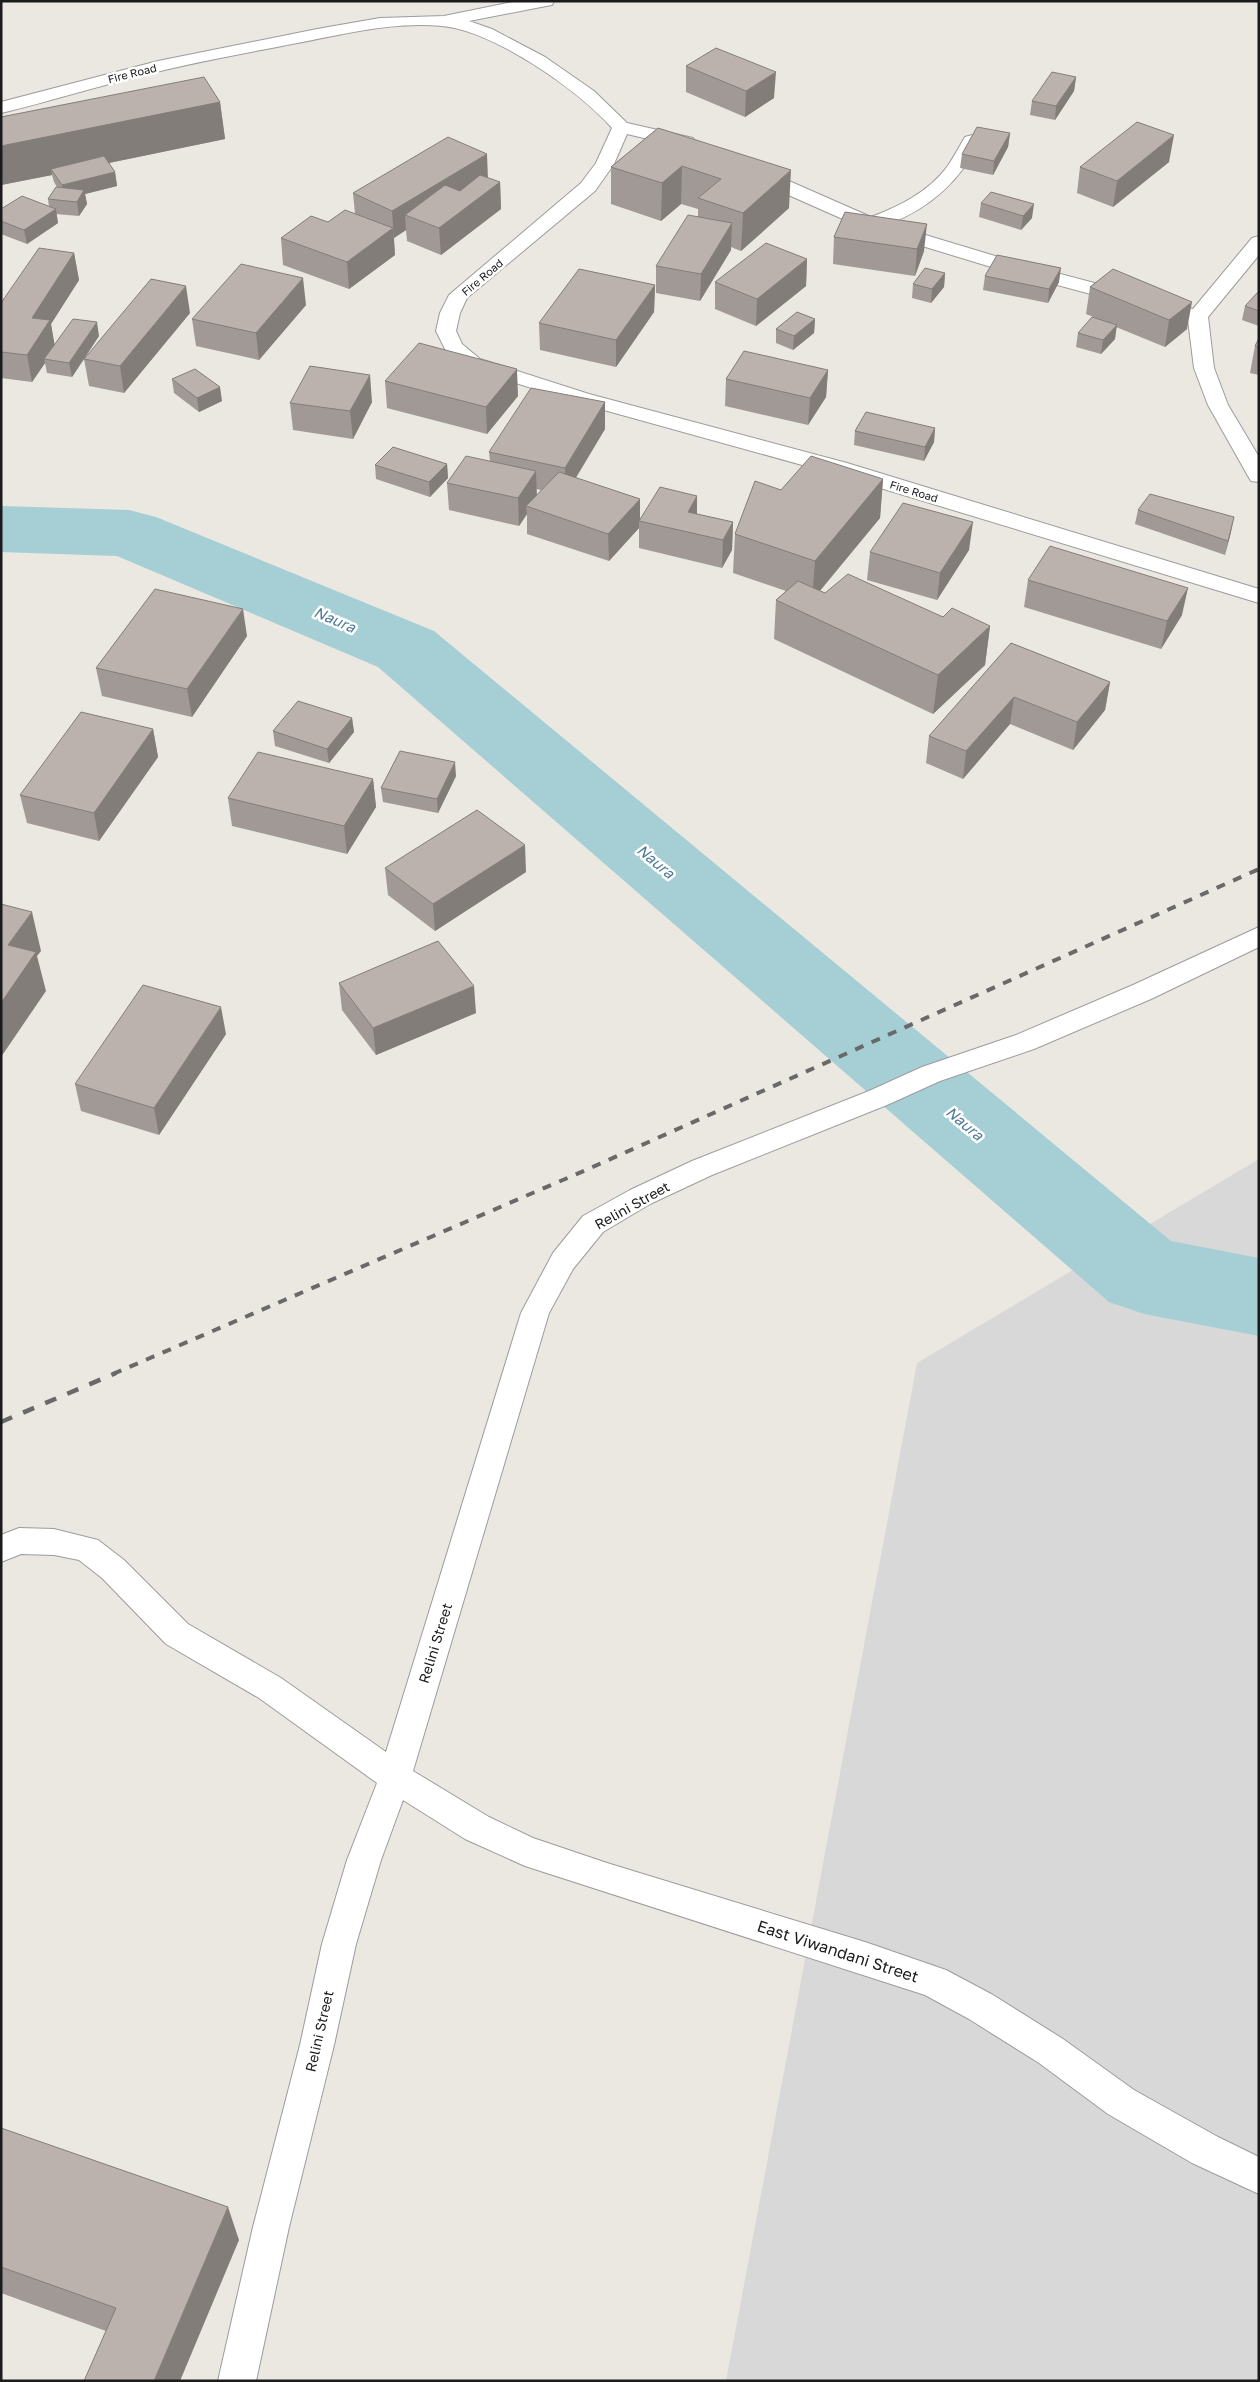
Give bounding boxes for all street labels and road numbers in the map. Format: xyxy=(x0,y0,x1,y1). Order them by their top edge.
street label: Fire Road xyxy=(106,61,158,85)
street label: Fire Road xyxy=(459,256,505,298)
street label: Fire Road xyxy=(888,478,940,504)
street label: Relini Street xyxy=(592,1177,672,1233)
street label: Relini Street xyxy=(415,1601,455,1685)
street label: East Viwandani Street xyxy=(755,1915,921,1987)
street label: Relini Street xyxy=(301,1989,337,2073)

